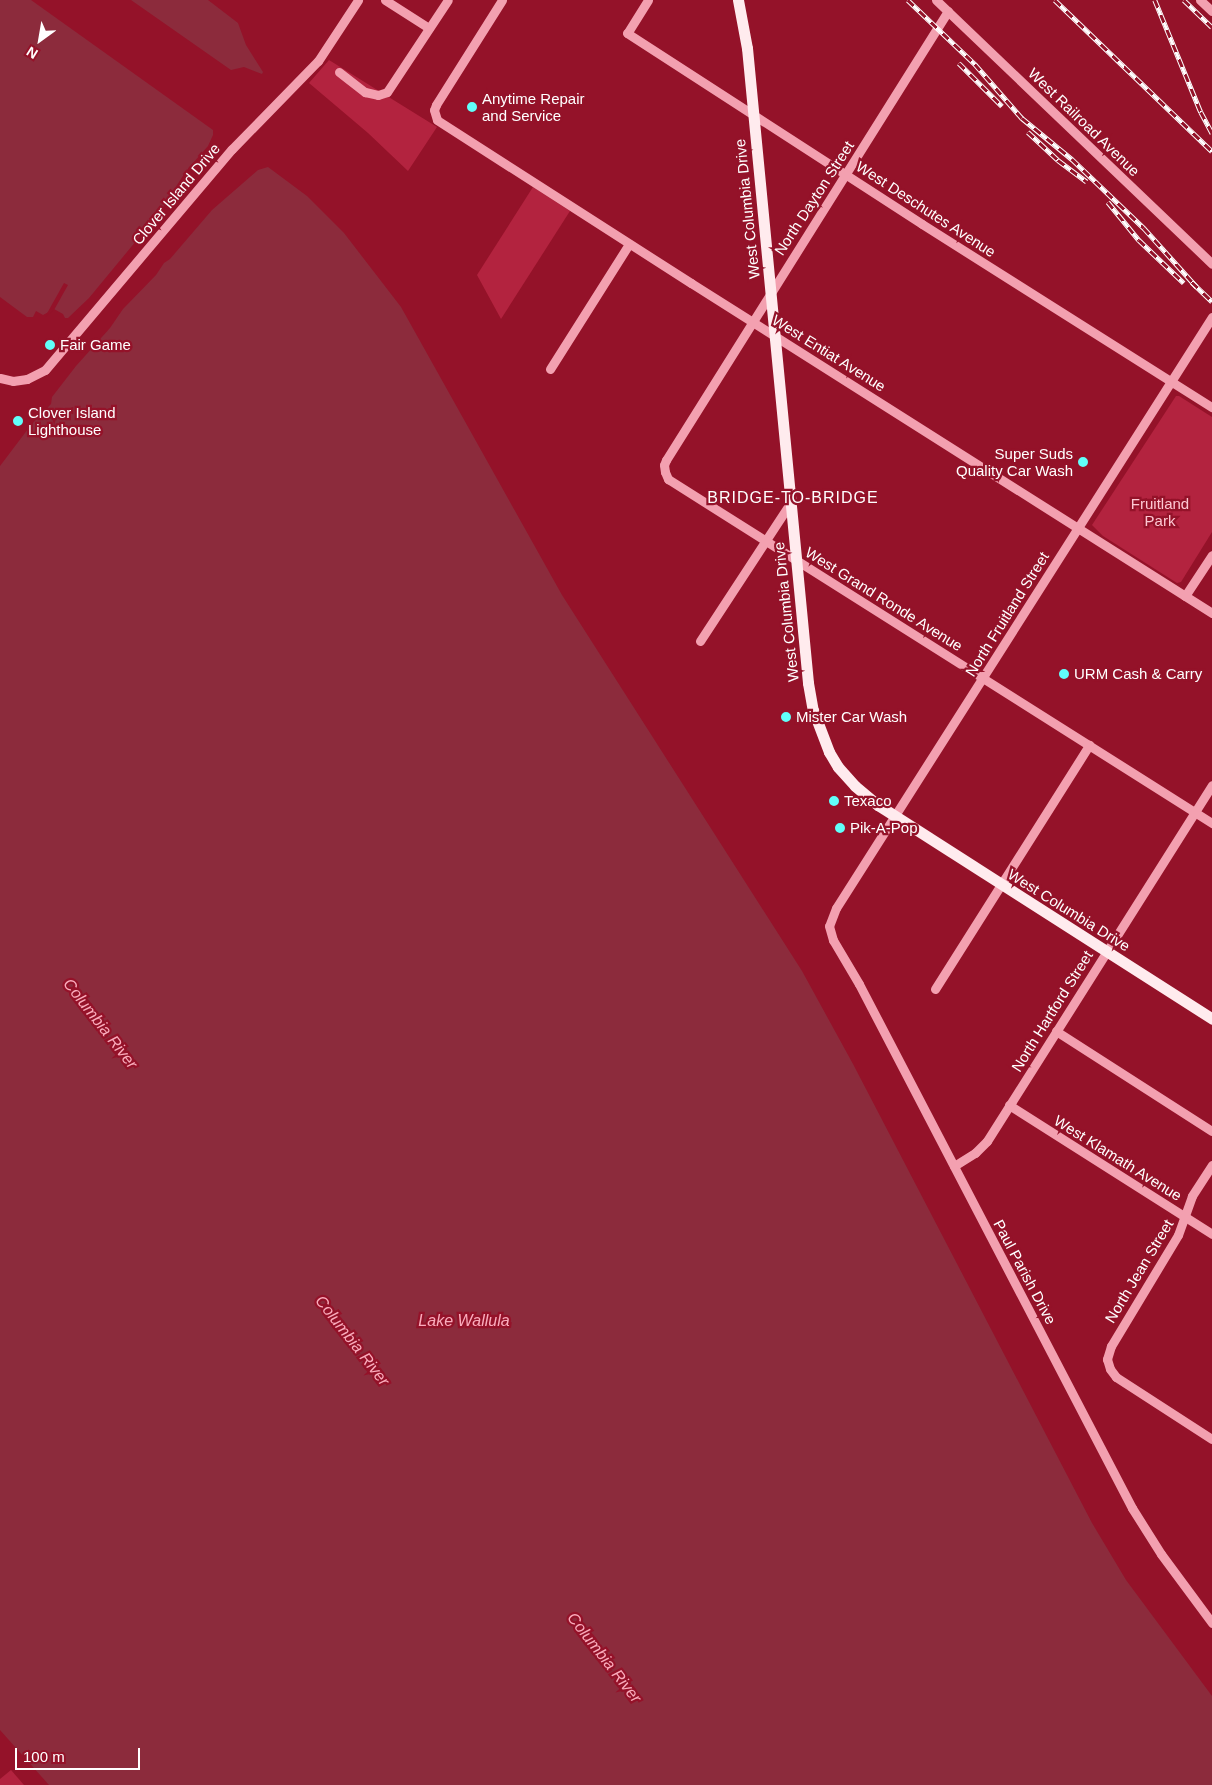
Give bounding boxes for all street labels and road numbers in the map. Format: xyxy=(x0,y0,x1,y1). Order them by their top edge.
street label: West Railroad Avenue xyxy=(1024,64,1144,180)
street label: West Columbia Drive xyxy=(731,138,763,280)
street label: North Dayton Street xyxy=(770,138,858,258)
street label: Clover Island Drive xyxy=(128,140,224,248)
street label: West Deschutes Avenue xyxy=(852,157,1000,261)
street label: West Entiat Avenue xyxy=(769,311,889,395)
street label: West Columbia Drive xyxy=(770,541,802,683)
street label: West Grand Ronde Avenue xyxy=(802,543,966,655)
street label: North Fruitland Street xyxy=(961,548,1053,680)
street label: West Columbia Drive xyxy=(1005,865,1133,955)
street label: North Hartford Street xyxy=(1007,947,1097,1075)
street label: West Klamath Avenue xyxy=(1051,1111,1185,1205)
street label: North Jean Street xyxy=(1101,1216,1177,1326)
street label: Paul Parish Drive xyxy=(990,1217,1060,1327)

